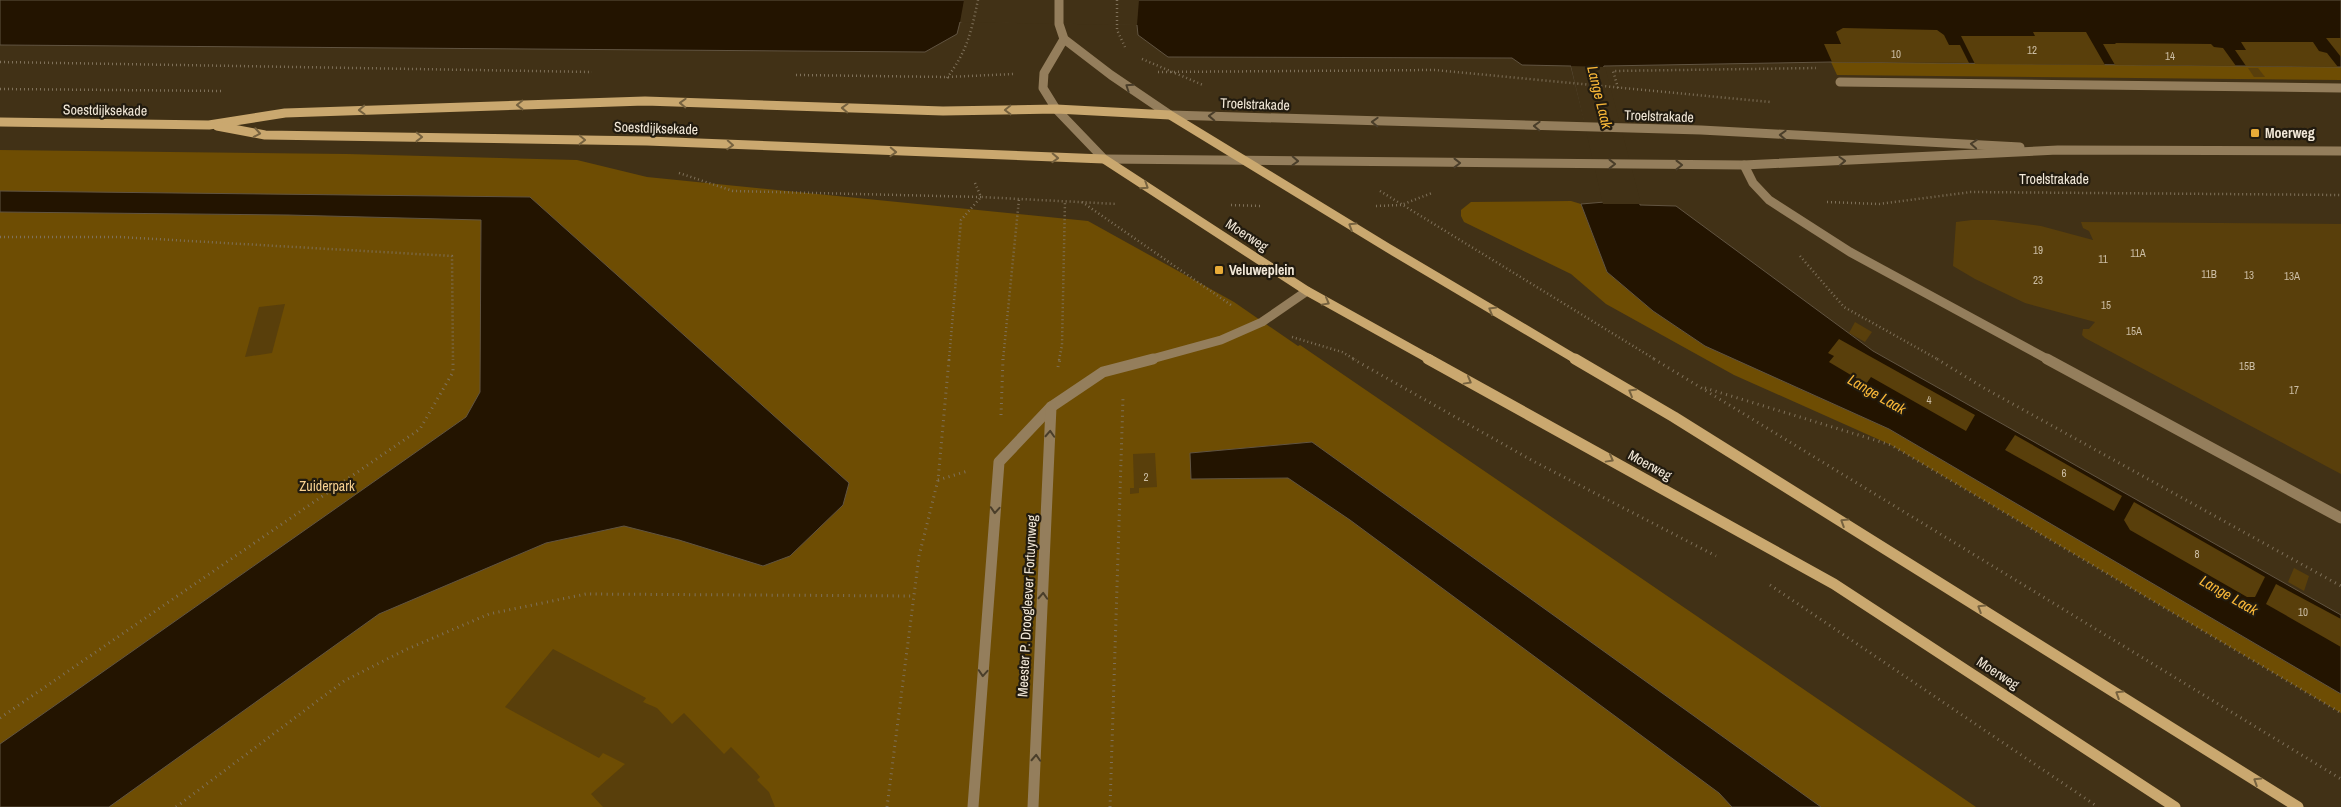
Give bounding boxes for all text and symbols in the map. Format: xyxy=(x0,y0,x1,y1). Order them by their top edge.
house number: 12 xyxy=(2027,43,2037,57)
house number: 10 xyxy=(1891,47,1901,61)
house number: 14 xyxy=(2165,49,2175,63)
water label: Lange Laak xyxy=(1582,63,1618,132)
one-way arrow xyxy=(1125,84,1135,93)
street label: Troelstrakade xyxy=(1220,94,1290,114)
one-way arrow xyxy=(678,97,686,108)
one-way arrow xyxy=(516,99,524,110)
street label: Soestdijksekade xyxy=(63,100,147,120)
one-way arrow xyxy=(841,102,849,113)
one-way arrow xyxy=(357,104,365,115)
one-way arrow xyxy=(1003,104,1011,115)
street label: Troelstrakade xyxy=(1624,106,1694,126)
one-way arrow xyxy=(1208,111,1216,121)
one-way arrow xyxy=(1370,116,1378,127)
street label: Soestdijksekade xyxy=(614,118,698,138)
one-way arrow xyxy=(1533,121,1540,131)
place label: Moerweg xyxy=(2265,124,2315,142)
marker: Moerweg xyxy=(2249,127,2261,139)
one-way arrow xyxy=(252,128,261,138)
one-way arrow xyxy=(1778,129,1786,140)
one-way arrow xyxy=(415,132,423,143)
one-way arrow xyxy=(578,135,586,145)
one-way arrow xyxy=(1970,138,1978,149)
one-way arrow xyxy=(726,139,734,150)
one-way arrow xyxy=(889,147,897,157)
one-way arrow xyxy=(1051,152,1059,163)
one-way arrow xyxy=(1291,156,1299,167)
one-way arrow xyxy=(1838,156,1846,167)
one-way arrow xyxy=(1454,158,1461,168)
one-way arrow xyxy=(1608,159,1616,169)
one-way arrow xyxy=(1676,160,1683,170)
street label: Troelstrakade xyxy=(2019,170,2089,188)
one-way arrow xyxy=(1139,179,1148,189)
street label: Moerweg xyxy=(1222,215,1272,256)
one-way arrow xyxy=(1349,223,1358,232)
house number: 19 xyxy=(2033,243,2043,257)
house number: 11A xyxy=(2130,246,2147,260)
house number: 11 xyxy=(2098,252,2108,266)
place label: Veluweplein xyxy=(1229,261,1295,279)
marker: Veluweplein xyxy=(1213,264,1225,276)
house number: 11B xyxy=(2201,267,2217,281)
house number: 13 xyxy=(2244,268,2254,282)
house number: 13A xyxy=(2284,269,2301,283)
house number: 23 xyxy=(2033,273,2043,287)
one-way arrow xyxy=(1320,295,1329,305)
house number: 15 xyxy=(2101,298,2111,312)
one-way arrow xyxy=(1488,306,1497,316)
house number: 15A xyxy=(2126,324,2143,338)
house number: 15B xyxy=(2239,359,2255,373)
water label: Lange Laak xyxy=(1844,369,1911,420)
one-way arrow xyxy=(1462,374,1471,384)
house number: 17 xyxy=(2289,383,2299,397)
one-way arrow xyxy=(1628,388,1637,398)
house number: 4 xyxy=(1926,393,1932,407)
one-way arrow xyxy=(1045,429,1056,437)
street label: Moerweg xyxy=(1625,446,1676,485)
one-way arrow xyxy=(1604,453,1613,463)
house number: 6 xyxy=(2061,466,2067,480)
house number: 2 xyxy=(1143,470,1149,484)
park label: Zuiderpark xyxy=(299,477,355,495)
one-way arrow xyxy=(990,507,1001,515)
street label: Meester P. Droogleever Fortuynweg xyxy=(1013,514,1041,698)
one-way arrow xyxy=(1840,518,1849,528)
house number: 8 xyxy=(2194,547,2200,561)
water label: Lange Laak xyxy=(2196,570,2263,621)
one-way arrow xyxy=(1037,592,1048,600)
one-way arrow xyxy=(1978,605,1987,614)
house number: 10 xyxy=(2298,605,2308,619)
street label: Moerweg xyxy=(1973,653,2023,694)
one-way arrow xyxy=(978,669,989,677)
one-way arrow xyxy=(2115,691,2124,701)
one-way arrow xyxy=(1030,754,1041,762)
one-way arrow xyxy=(2253,778,2262,787)

